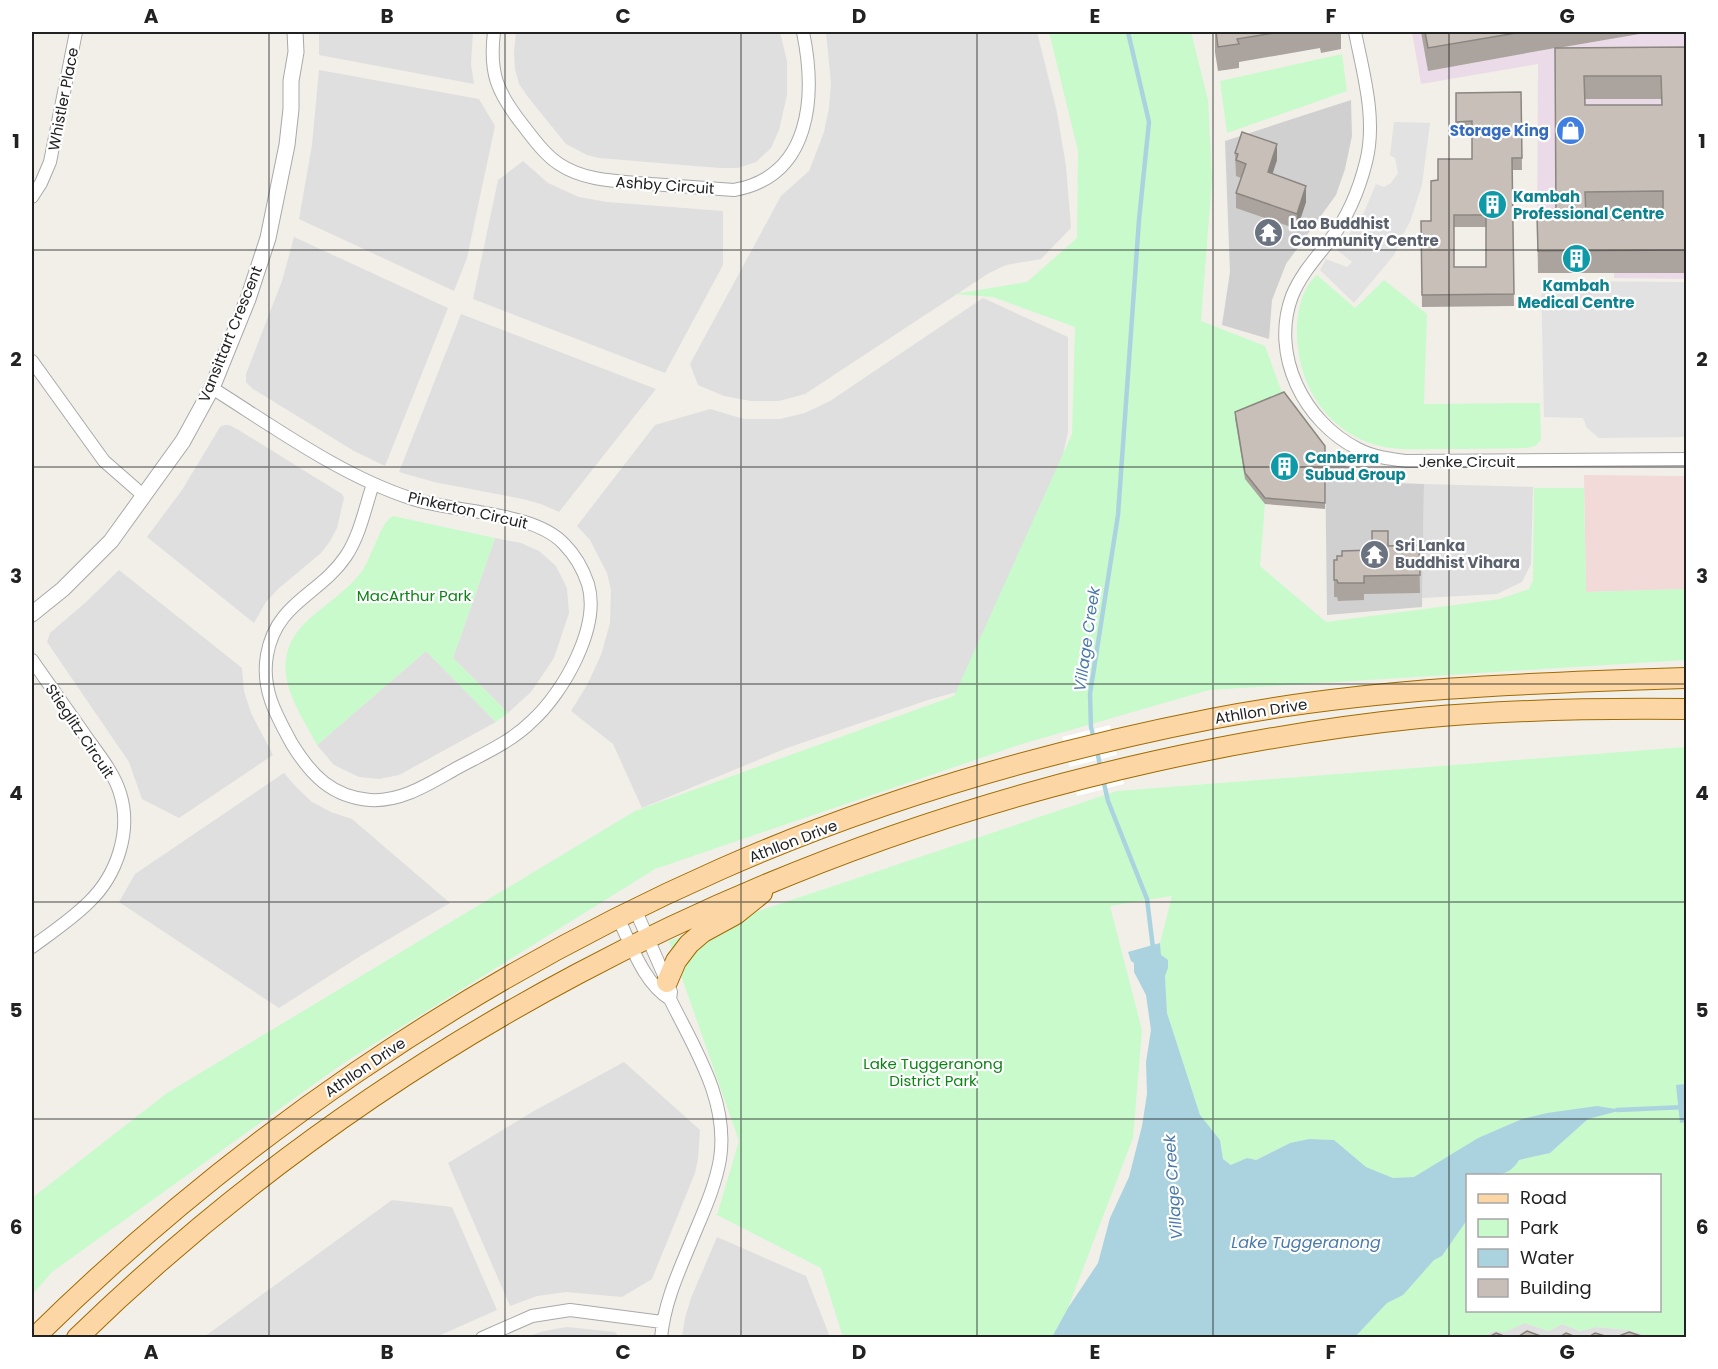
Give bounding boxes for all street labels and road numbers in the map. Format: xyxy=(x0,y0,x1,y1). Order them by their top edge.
street label: Whistler Place xyxy=(43,46,83,152)
street label: Ashby Circuit xyxy=(615,171,715,199)
street label: Vansittart Crescent xyxy=(193,263,267,405)
street label: Jenke Circuit xyxy=(1419,451,1515,472)
street label: Pinkerton Circuit xyxy=(406,486,530,534)
street label: Stieglitz Circuit xyxy=(41,680,119,782)
street label: Athllon Drive xyxy=(1213,693,1309,729)
street label: Athllon Drive xyxy=(746,814,840,868)
street label: Athllon Drive xyxy=(320,1032,410,1102)

